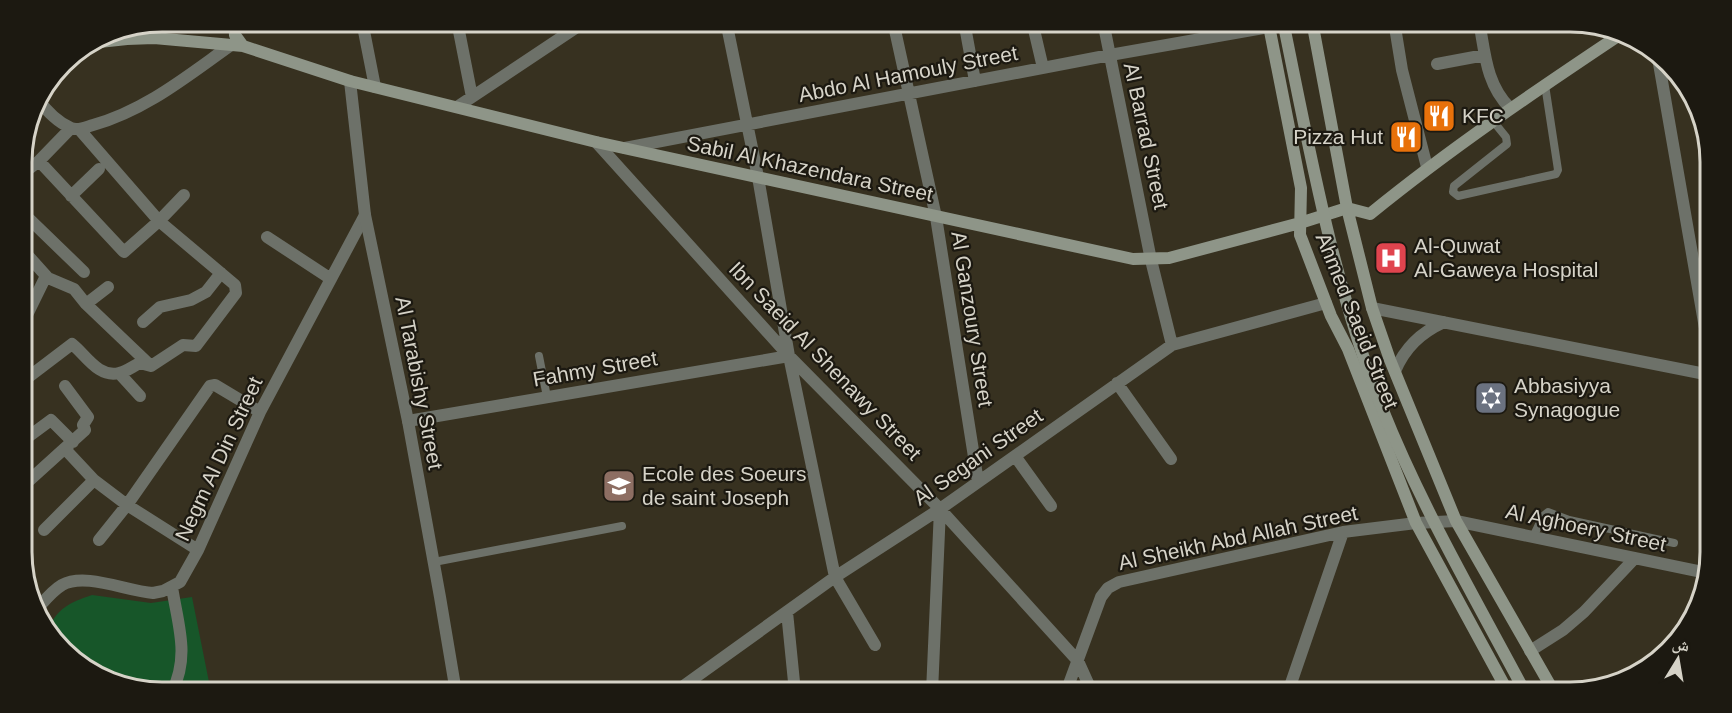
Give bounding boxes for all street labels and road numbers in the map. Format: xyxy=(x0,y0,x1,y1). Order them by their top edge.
street label: Abdo Al Hamouly Street xyxy=(796,41,1020,106)
street label: Al Barrad Street xyxy=(1120,60,1173,212)
street label: Sabil Al Khazendara Street xyxy=(685,131,935,206)
street label: Ahmed Saeid Street xyxy=(1312,229,1403,412)
street label: Al Ganzoury Street xyxy=(947,230,998,408)
street label: Ibn Saeid Al Shenawy Street xyxy=(725,257,926,464)
street label: Al Tarabishy Street xyxy=(391,294,448,472)
street label: Fahmy Street xyxy=(531,346,659,391)
street label: Negm Al Din Street xyxy=(170,373,267,545)
street label: Al Segani Street xyxy=(909,404,1047,510)
street label: Al Aghoery Street xyxy=(1504,499,1669,556)
street label: Al Sheikh Abd Allah Street xyxy=(1116,501,1360,574)

